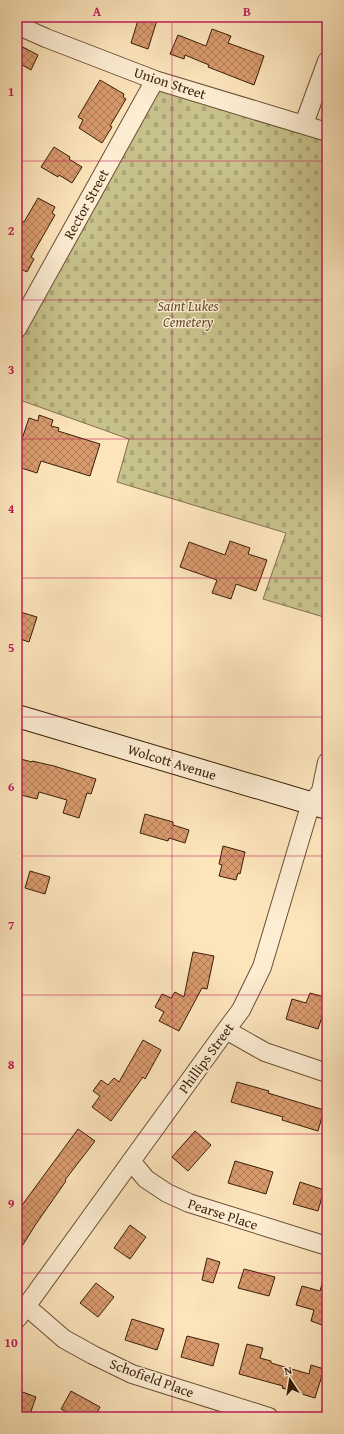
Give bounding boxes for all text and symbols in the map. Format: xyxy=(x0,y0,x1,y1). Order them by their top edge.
text: A xyxy=(93,2,102,21)
text: B xyxy=(243,2,251,21)
street label: Union Street xyxy=(131,62,209,104)
text: 1 xyxy=(8,82,14,101)
street label: Rector Street xyxy=(59,165,113,243)
text: 2 xyxy=(8,221,15,240)
park label: Saint Lukes Cemetery xyxy=(157,296,219,332)
text: 3 xyxy=(8,360,14,379)
text: 4 xyxy=(8,499,15,518)
text: 5 xyxy=(8,638,15,657)
street label: Wolcott Avenue xyxy=(125,739,219,785)
text: 6 xyxy=(8,777,15,796)
text: 7 xyxy=(8,916,15,935)
street label: Phillips Street xyxy=(174,1019,238,1097)
text: 8 xyxy=(8,1055,15,1074)
street label: Pearse Place xyxy=(185,1193,261,1235)
text: 9 xyxy=(8,1194,15,1213)
text: 10 xyxy=(4,1333,18,1352)
street label: Schofield Place xyxy=(107,1354,197,1403)
north arrow xyxy=(270,1360,310,1400)
text: N xyxy=(283,1361,294,1379)

